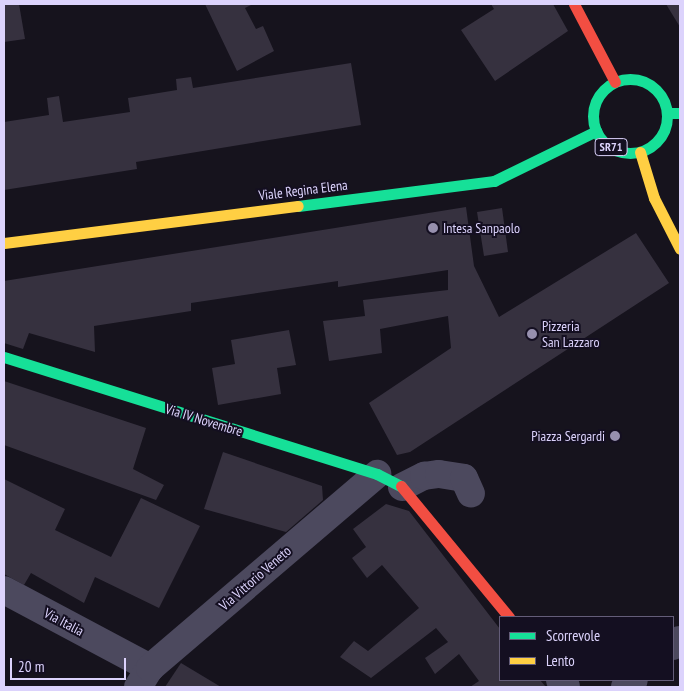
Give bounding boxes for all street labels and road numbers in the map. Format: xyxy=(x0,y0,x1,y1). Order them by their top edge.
road number: SR71 xyxy=(594,138,628,156)
street label: Viale Regina Elena xyxy=(258,176,348,204)
street label: Via IV Novembre xyxy=(163,400,245,440)
street label: Via Vittorio Veneto xyxy=(215,542,295,614)
street label: Via Italia xyxy=(41,605,87,639)

